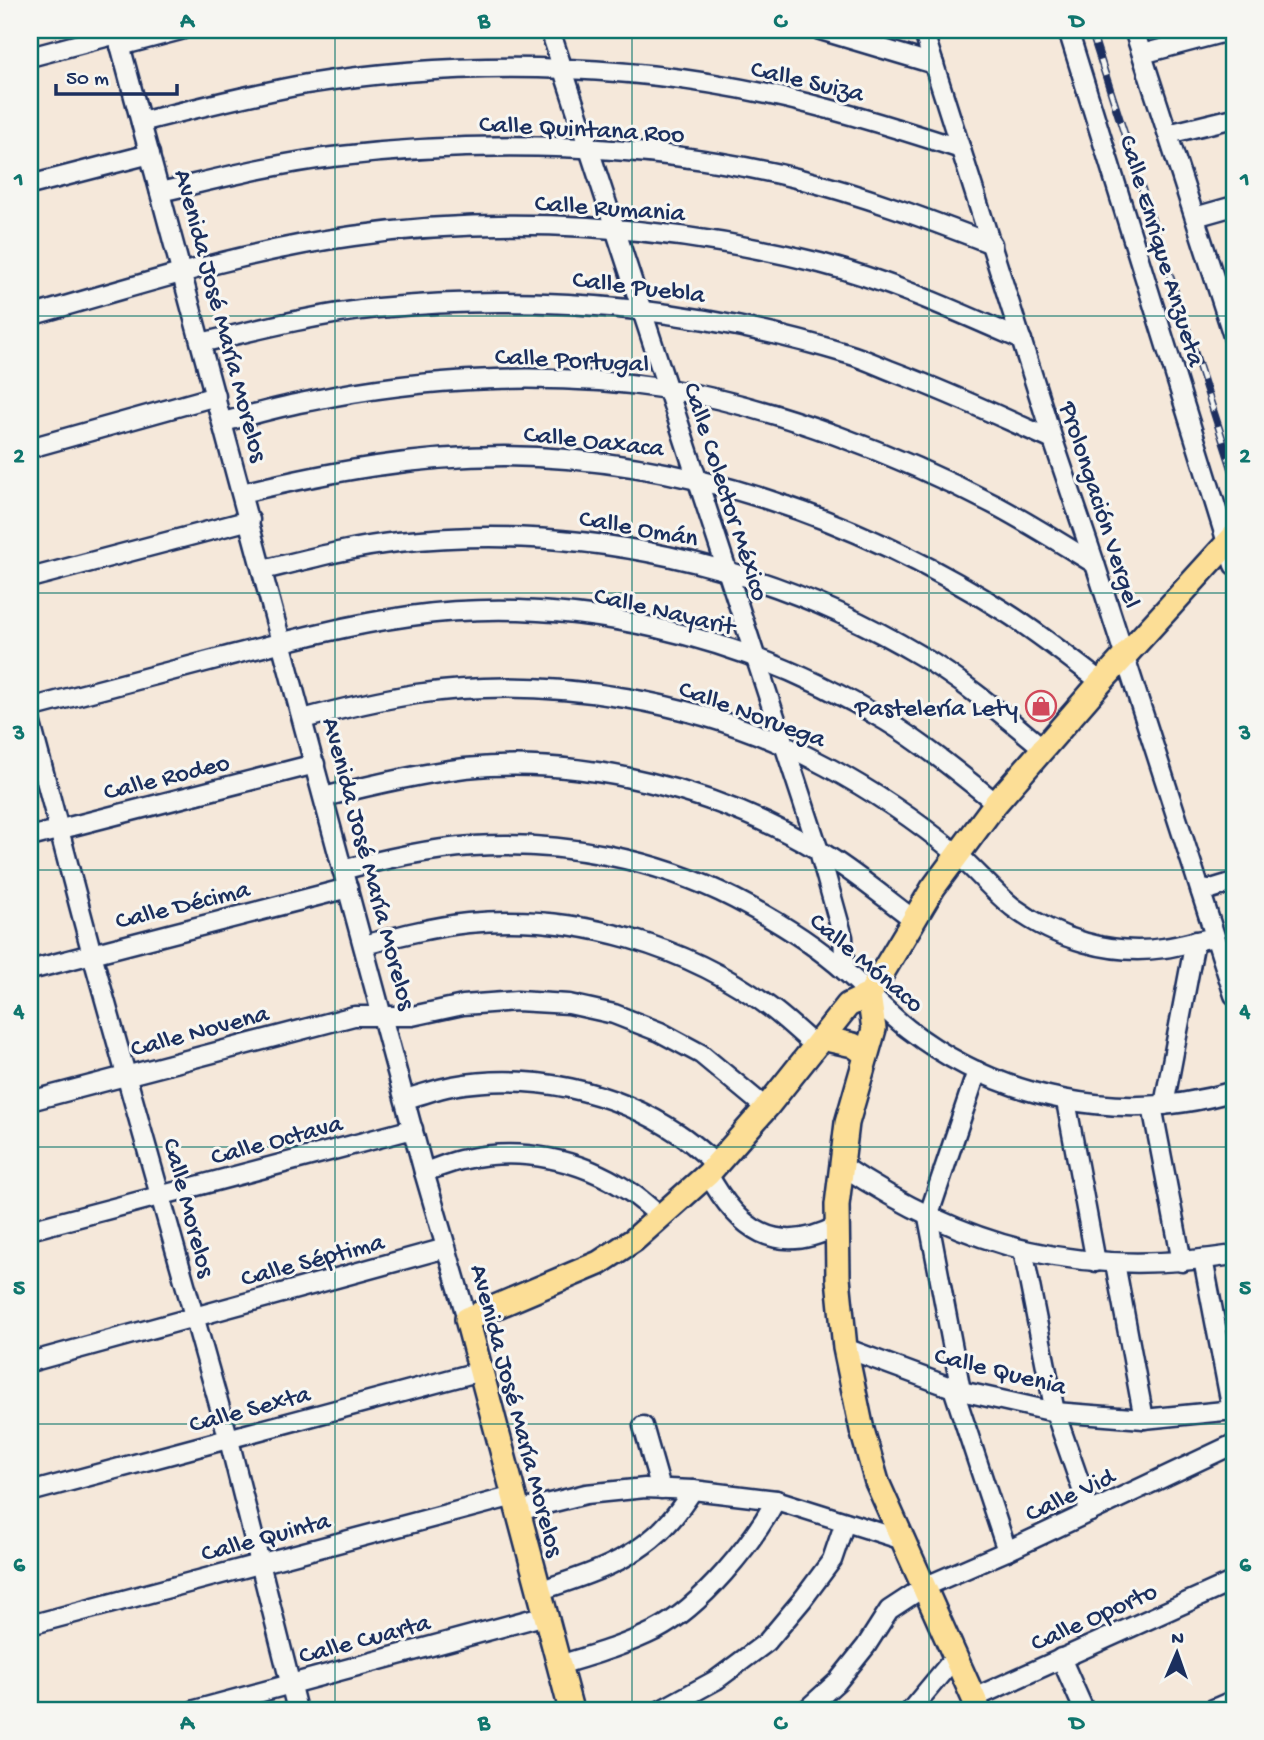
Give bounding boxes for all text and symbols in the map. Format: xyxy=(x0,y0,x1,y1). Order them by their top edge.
text: A xyxy=(179,9,195,36)
text: B xyxy=(477,9,491,36)
text: C xyxy=(774,9,789,36)
text: D xyxy=(1068,9,1086,36)
scale bar xyxy=(56,52,177,96)
street label: Calle Suiza xyxy=(747,55,868,112)
text: 50 m xyxy=(66,68,109,93)
street label: Calle Quintana Roo xyxy=(478,111,685,152)
street label: Calle Enrique Anzueta xyxy=(1110,132,1210,372)
text: 1 xyxy=(13,167,24,194)
street label: Avenida José María Morelos xyxy=(165,167,273,467)
text: 1 xyxy=(1239,167,1250,194)
street label: Calle Rumania xyxy=(533,190,687,231)
street label: Calle Puebla xyxy=(570,266,708,313)
street label: Calle Portugal xyxy=(494,343,650,382)
street label: Calle Colector México xyxy=(674,379,774,605)
street label: Prolongación Vergel xyxy=(1049,397,1146,613)
street label: Calle Oaxaca xyxy=(522,421,667,466)
text: 2 xyxy=(13,444,25,471)
text: 2 xyxy=(1239,444,1251,471)
street label: Calle Omán xyxy=(576,505,701,556)
street label: Calle Nayarit xyxy=(591,582,740,645)
street label: Calle Noruega xyxy=(674,675,831,758)
shop icon: Pastelería Lety xyxy=(1024,689,1058,723)
place label: Pastelería Lety xyxy=(854,695,1018,726)
street label: Avenida José María Morelos xyxy=(313,715,421,1015)
text: 3 xyxy=(12,721,25,748)
text: 3 xyxy=(1238,721,1251,748)
street label: Calle Rodeo xyxy=(101,749,233,810)
street label: Calle Décima xyxy=(113,875,255,939)
street label: Calle Mónaco xyxy=(801,908,929,1021)
text: 4 xyxy=(13,999,25,1026)
text: 4 xyxy=(1239,999,1251,1026)
street label: Calle Novena xyxy=(128,1000,274,1067)
street label: Calle Octava xyxy=(208,1110,348,1175)
street label: Calle Morelos xyxy=(153,1135,220,1282)
street label: Calle Séptima xyxy=(238,1228,390,1296)
street label: Avenida José María Morelos xyxy=(461,1262,569,1562)
text: 5 xyxy=(13,1276,25,1303)
text: 5 xyxy=(1239,1276,1251,1303)
street label: Calle Quenia xyxy=(931,1342,1071,1405)
street label: Calle Sexta xyxy=(186,1380,315,1442)
street label: Calle Vid xyxy=(1021,1462,1122,1531)
street label: Calle Quinta xyxy=(198,1507,336,1571)
text: 6 xyxy=(13,1553,26,1580)
text: 6 xyxy=(1239,1553,1252,1580)
street label: Calle Oporto xyxy=(1027,1578,1163,1661)
street label: Calle Cuarta xyxy=(296,1609,436,1674)
north arrow xyxy=(1142,1618,1212,1688)
text: N xyxy=(1171,1628,1184,1651)
text: A xyxy=(179,1711,195,1738)
text: B xyxy=(477,1711,491,1738)
text: C xyxy=(774,1711,789,1738)
text: D xyxy=(1068,1711,1086,1738)

